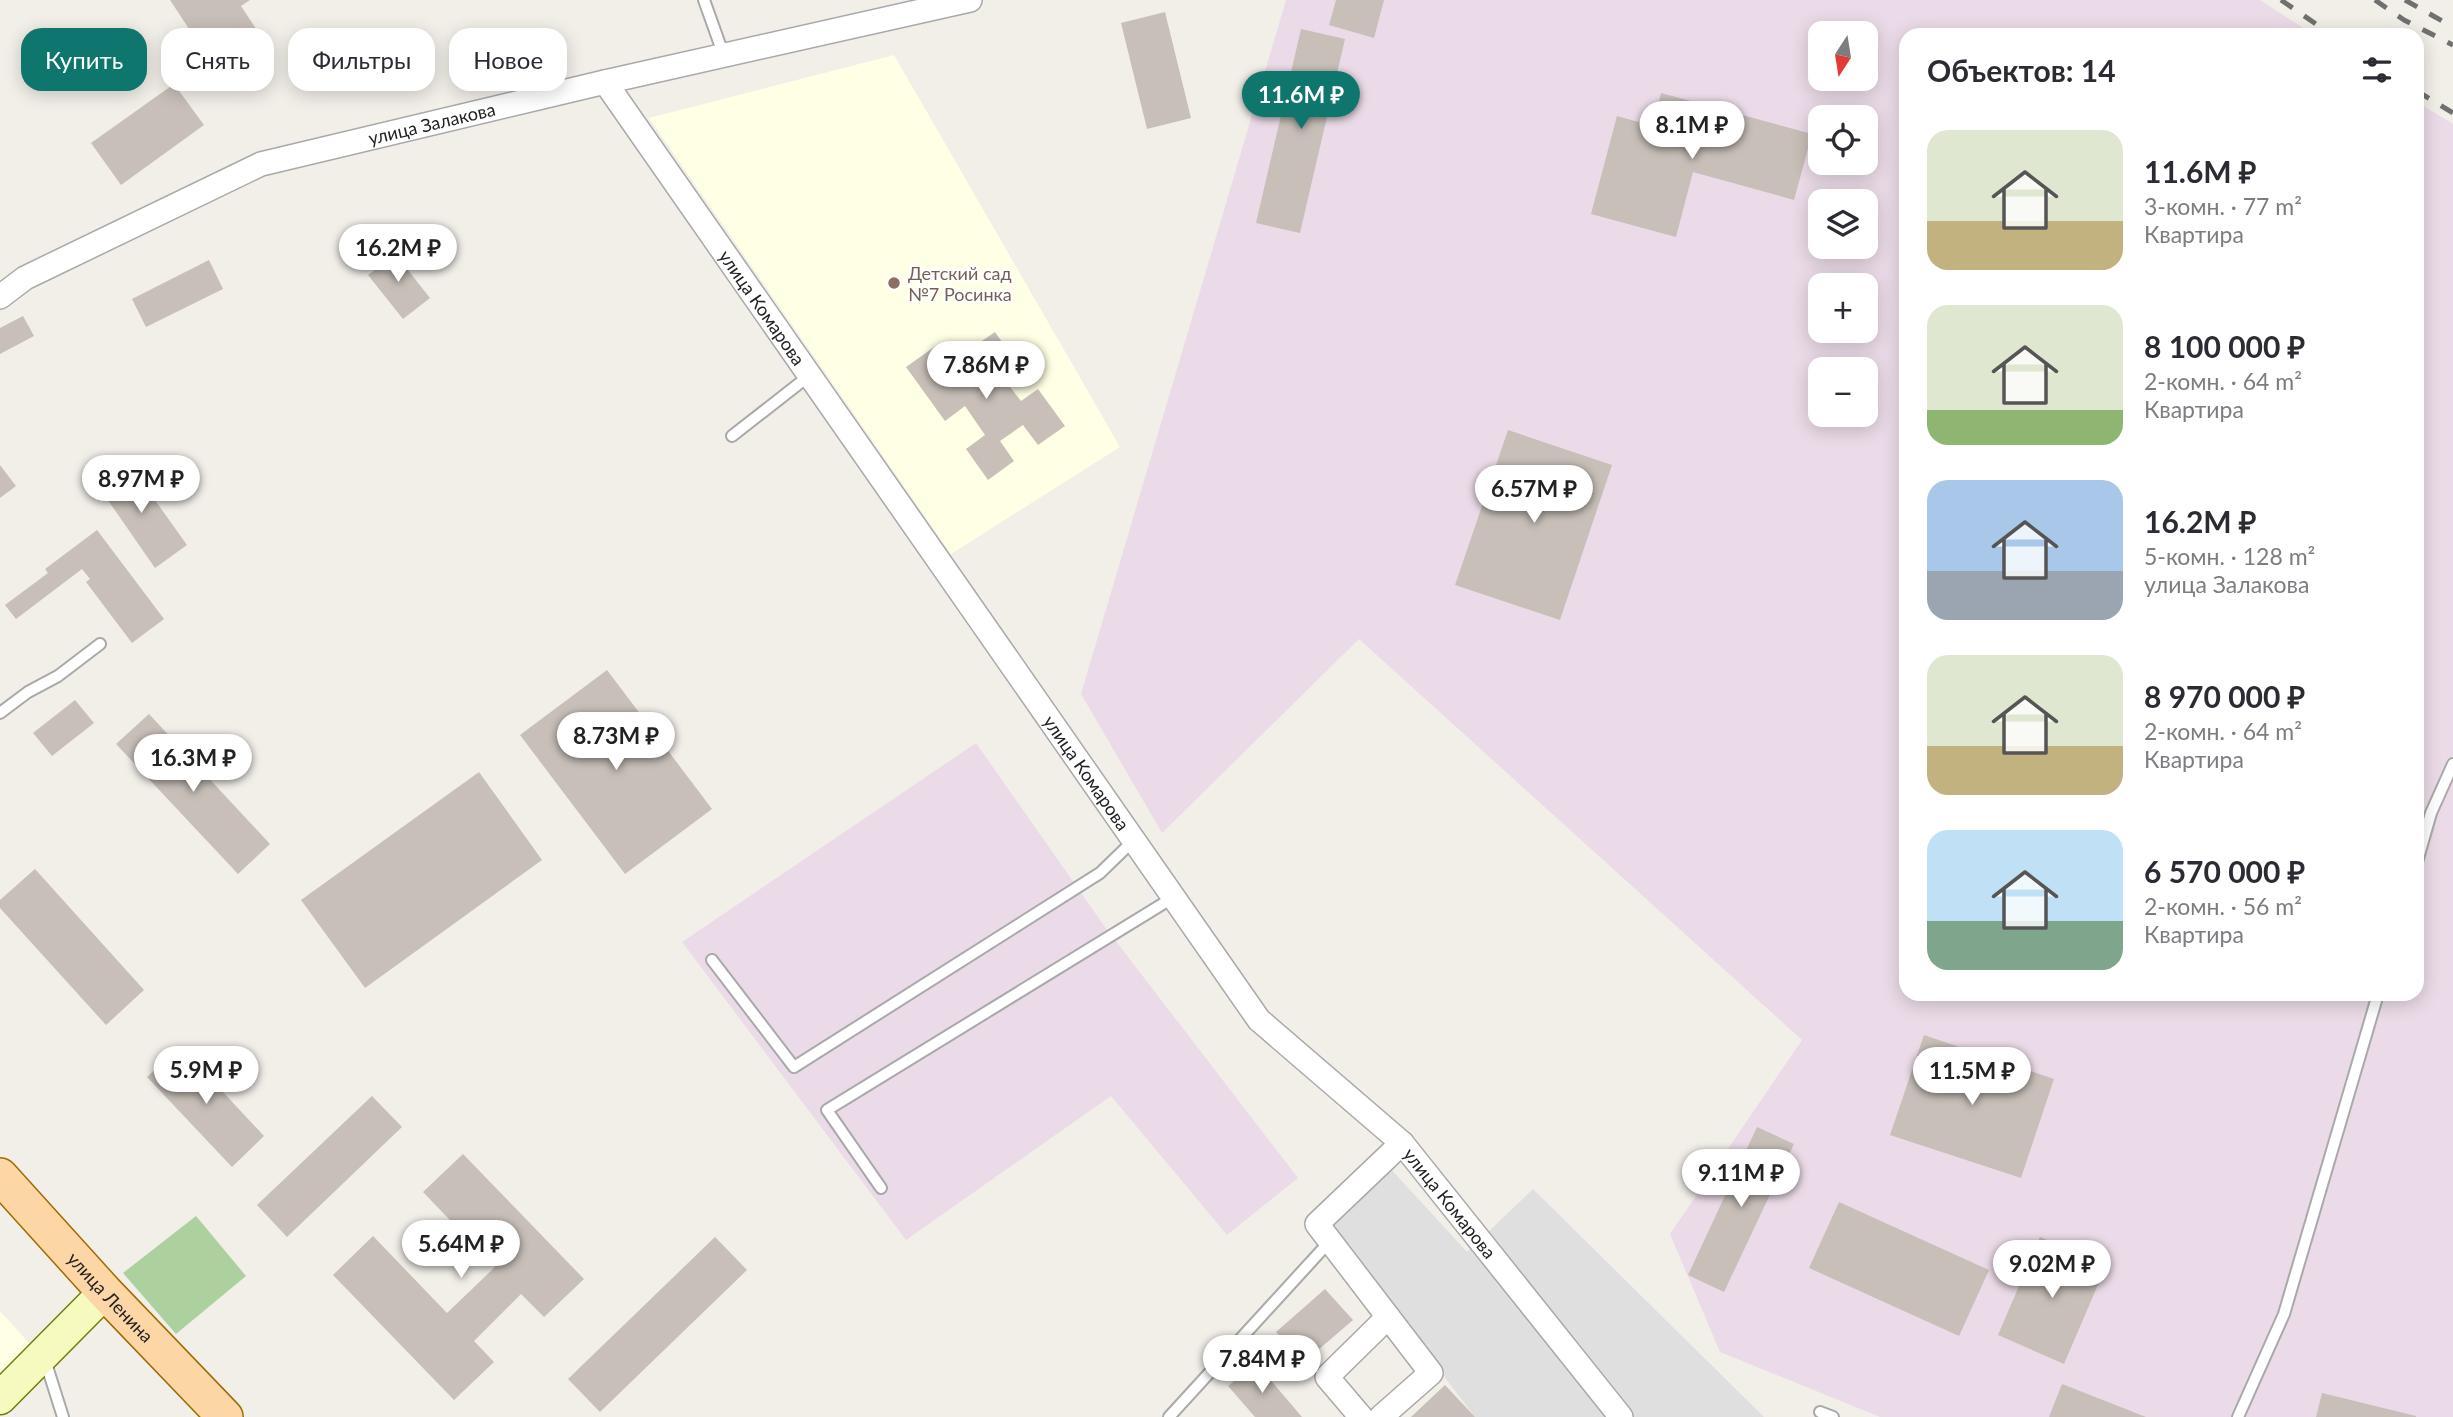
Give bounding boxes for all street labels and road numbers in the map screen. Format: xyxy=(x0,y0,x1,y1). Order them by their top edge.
street label: улица Залакова xyxy=(366,98,497,149)
street label: улица Комарова xyxy=(715,246,810,369)
street label: улица Комарова xyxy=(1039,711,1134,834)
street label: улица Комарова xyxy=(1399,1143,1501,1263)
street label: улица Ленина xyxy=(63,1247,158,1347)

